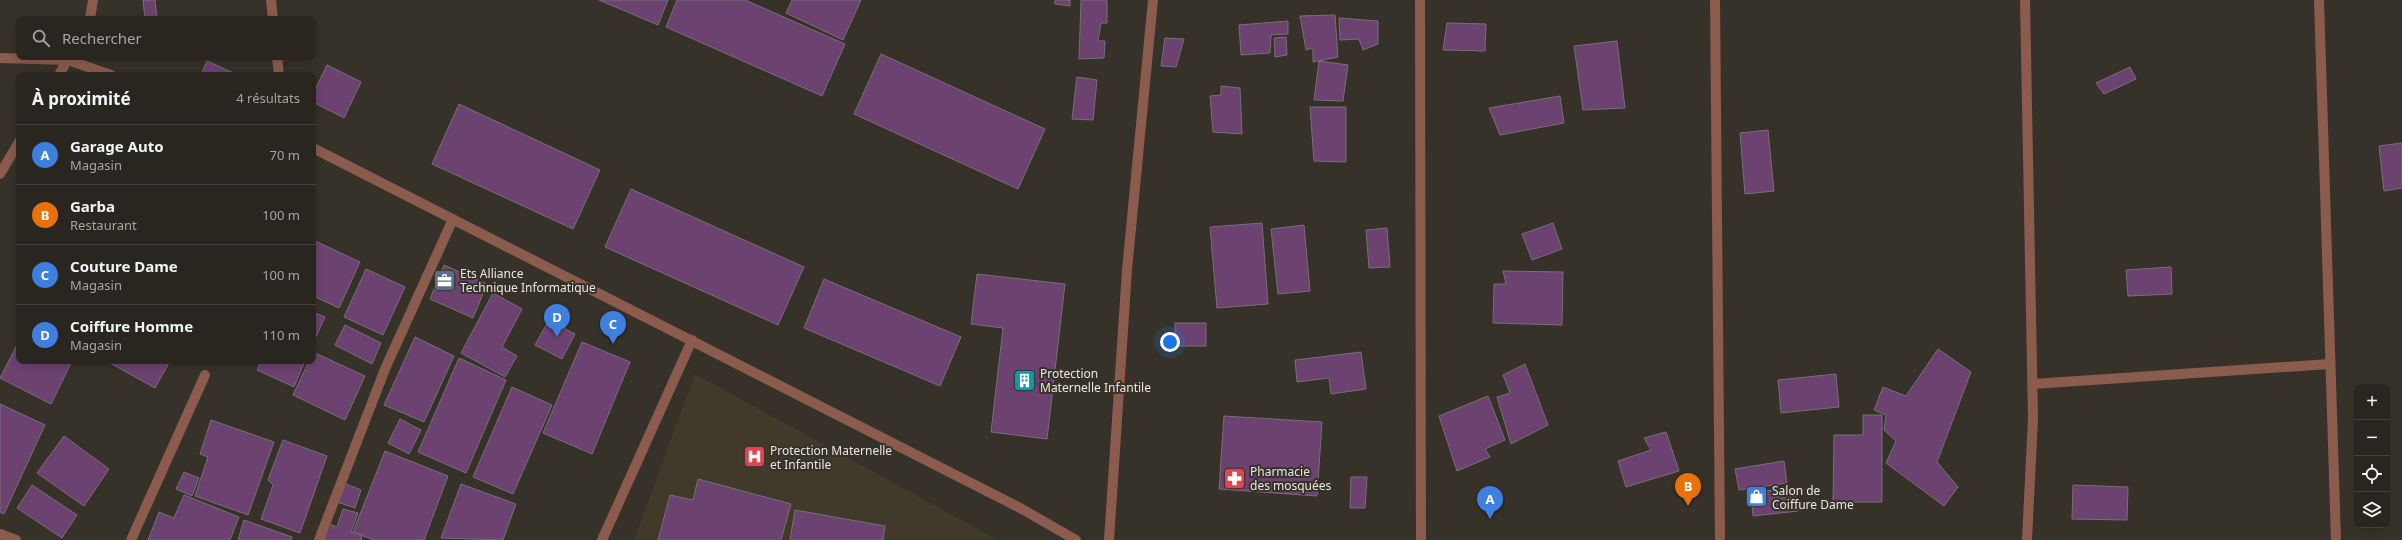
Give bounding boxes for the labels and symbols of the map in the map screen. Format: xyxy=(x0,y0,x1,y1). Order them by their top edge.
place label: Ets Alliance Technique Informatique xyxy=(460,265,596,296)
office icon: Ets Alliance Technique Informatique xyxy=(432,267,458,293)
pin: D xyxy=(544,304,570,337)
pin: C xyxy=(600,311,626,344)
your location xyxy=(1160,332,1180,352)
place label: Protection Maternelle Infantile xyxy=(1040,365,1151,396)
building icon: Protection Maternelle Infantile xyxy=(1012,367,1038,393)
place label: Protection Maternelle et Infantile xyxy=(770,442,892,473)
hospital icon: Protection Maternelle et Infantile xyxy=(742,444,768,470)
place label: Pharmacie des mosquées xyxy=(1250,463,1332,494)
pharmacy icon: Pharmacie des mosquées xyxy=(1222,465,1248,491)
pin: B xyxy=(1675,473,1701,506)
place label: Salon de Coiffure Dame xyxy=(1772,482,1854,513)
shop icon: Salon de Coiffure Dame xyxy=(1744,484,1770,510)
pin: A xyxy=(1477,486,1503,519)

